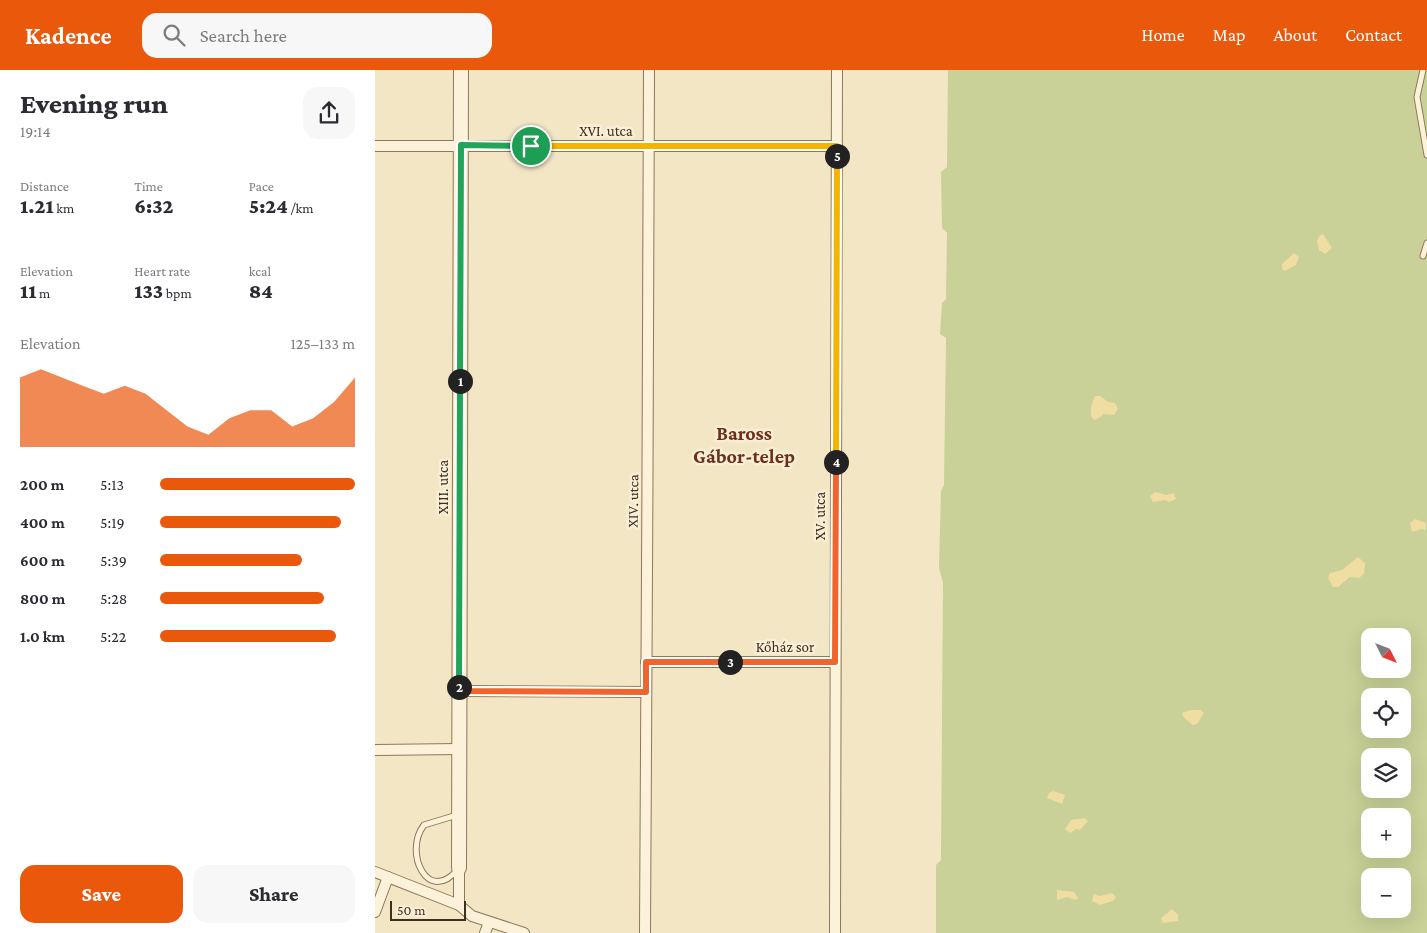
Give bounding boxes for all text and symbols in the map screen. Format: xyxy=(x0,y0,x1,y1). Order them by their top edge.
search box xyxy=(142,13,492,58)
icon: search xyxy=(160,21,188,49)
text: Kadence xyxy=(25,22,112,49)
text: Search here xyxy=(200,25,287,46)
text: Home xyxy=(1142,25,1185,45)
text: Map xyxy=(1213,25,1245,45)
text: About xyxy=(1273,25,1317,45)
text: Contact xyxy=(1345,25,1402,45)
button: share xyxy=(303,87,355,139)
text: Evening run xyxy=(20,88,168,119)
text: 19:14 xyxy=(20,123,51,140)
street label: XVI. utca xyxy=(579,123,633,139)
pin xyxy=(510,125,552,167)
icon: arrive xyxy=(517,132,545,160)
pin: 5 xyxy=(825,144,849,168)
text: 5 xyxy=(834,148,841,164)
text: Distance xyxy=(20,178,69,194)
text: Time xyxy=(134,178,163,194)
text: Pace xyxy=(249,178,274,194)
text: 1.21 xyxy=(20,194,54,218)
text: 6:32 xyxy=(134,194,174,218)
text: 5:24 xyxy=(249,194,288,218)
text: km xyxy=(54,200,74,216)
text: /km xyxy=(288,200,314,216)
text: Elevation xyxy=(20,263,73,279)
text: Heart rate xyxy=(134,263,190,279)
text: kcal xyxy=(249,263,271,279)
text: 11 xyxy=(20,279,36,303)
text: 133 xyxy=(134,279,163,303)
text: 84 xyxy=(249,279,273,303)
text: m xyxy=(36,285,50,301)
text: bpm xyxy=(163,285,192,301)
text: Elevation xyxy=(20,335,81,352)
text: 125–133 m xyxy=(290,335,355,352)
pin: 1 xyxy=(447,368,473,394)
text: 1 xyxy=(458,373,463,389)
district label: Baross Gábor-telep xyxy=(693,422,795,467)
pin: 4 xyxy=(823,450,849,474)
text: 4 xyxy=(833,454,840,470)
street label: XIII. utca xyxy=(435,460,451,514)
street label: XIV. utca xyxy=(625,474,641,528)
text: 200 m xyxy=(20,476,64,493)
text: 5:13 xyxy=(100,476,124,493)
street label: XV. utca xyxy=(812,492,828,540)
text: 400 m xyxy=(20,514,65,531)
text: 5:19 xyxy=(100,514,125,531)
text: 600 m xyxy=(20,552,65,569)
text: 5:39 xyxy=(100,552,127,569)
text: 800 m xyxy=(20,590,65,607)
text: 5:28 xyxy=(100,590,127,607)
text: 1.0 km xyxy=(20,628,65,645)
text: 5:22 xyxy=(100,628,126,645)
north arrow xyxy=(1361,628,1411,678)
map controls xyxy=(1361,628,1411,918)
street label: Kőház sor xyxy=(756,639,815,655)
pin: 3 xyxy=(717,650,743,674)
text: 3 xyxy=(727,654,734,670)
pin: 2 xyxy=(447,674,471,700)
text: 2 xyxy=(456,679,463,695)
button: locate xyxy=(1361,688,1411,738)
button: layers xyxy=(1361,748,1411,798)
button: + xyxy=(1361,808,1411,858)
button: Save xyxy=(20,865,183,923)
button: Share xyxy=(193,865,355,923)
button: − xyxy=(1361,868,1411,918)
scale bar xyxy=(390,898,466,921)
text: 50 m xyxy=(397,902,425,918)

